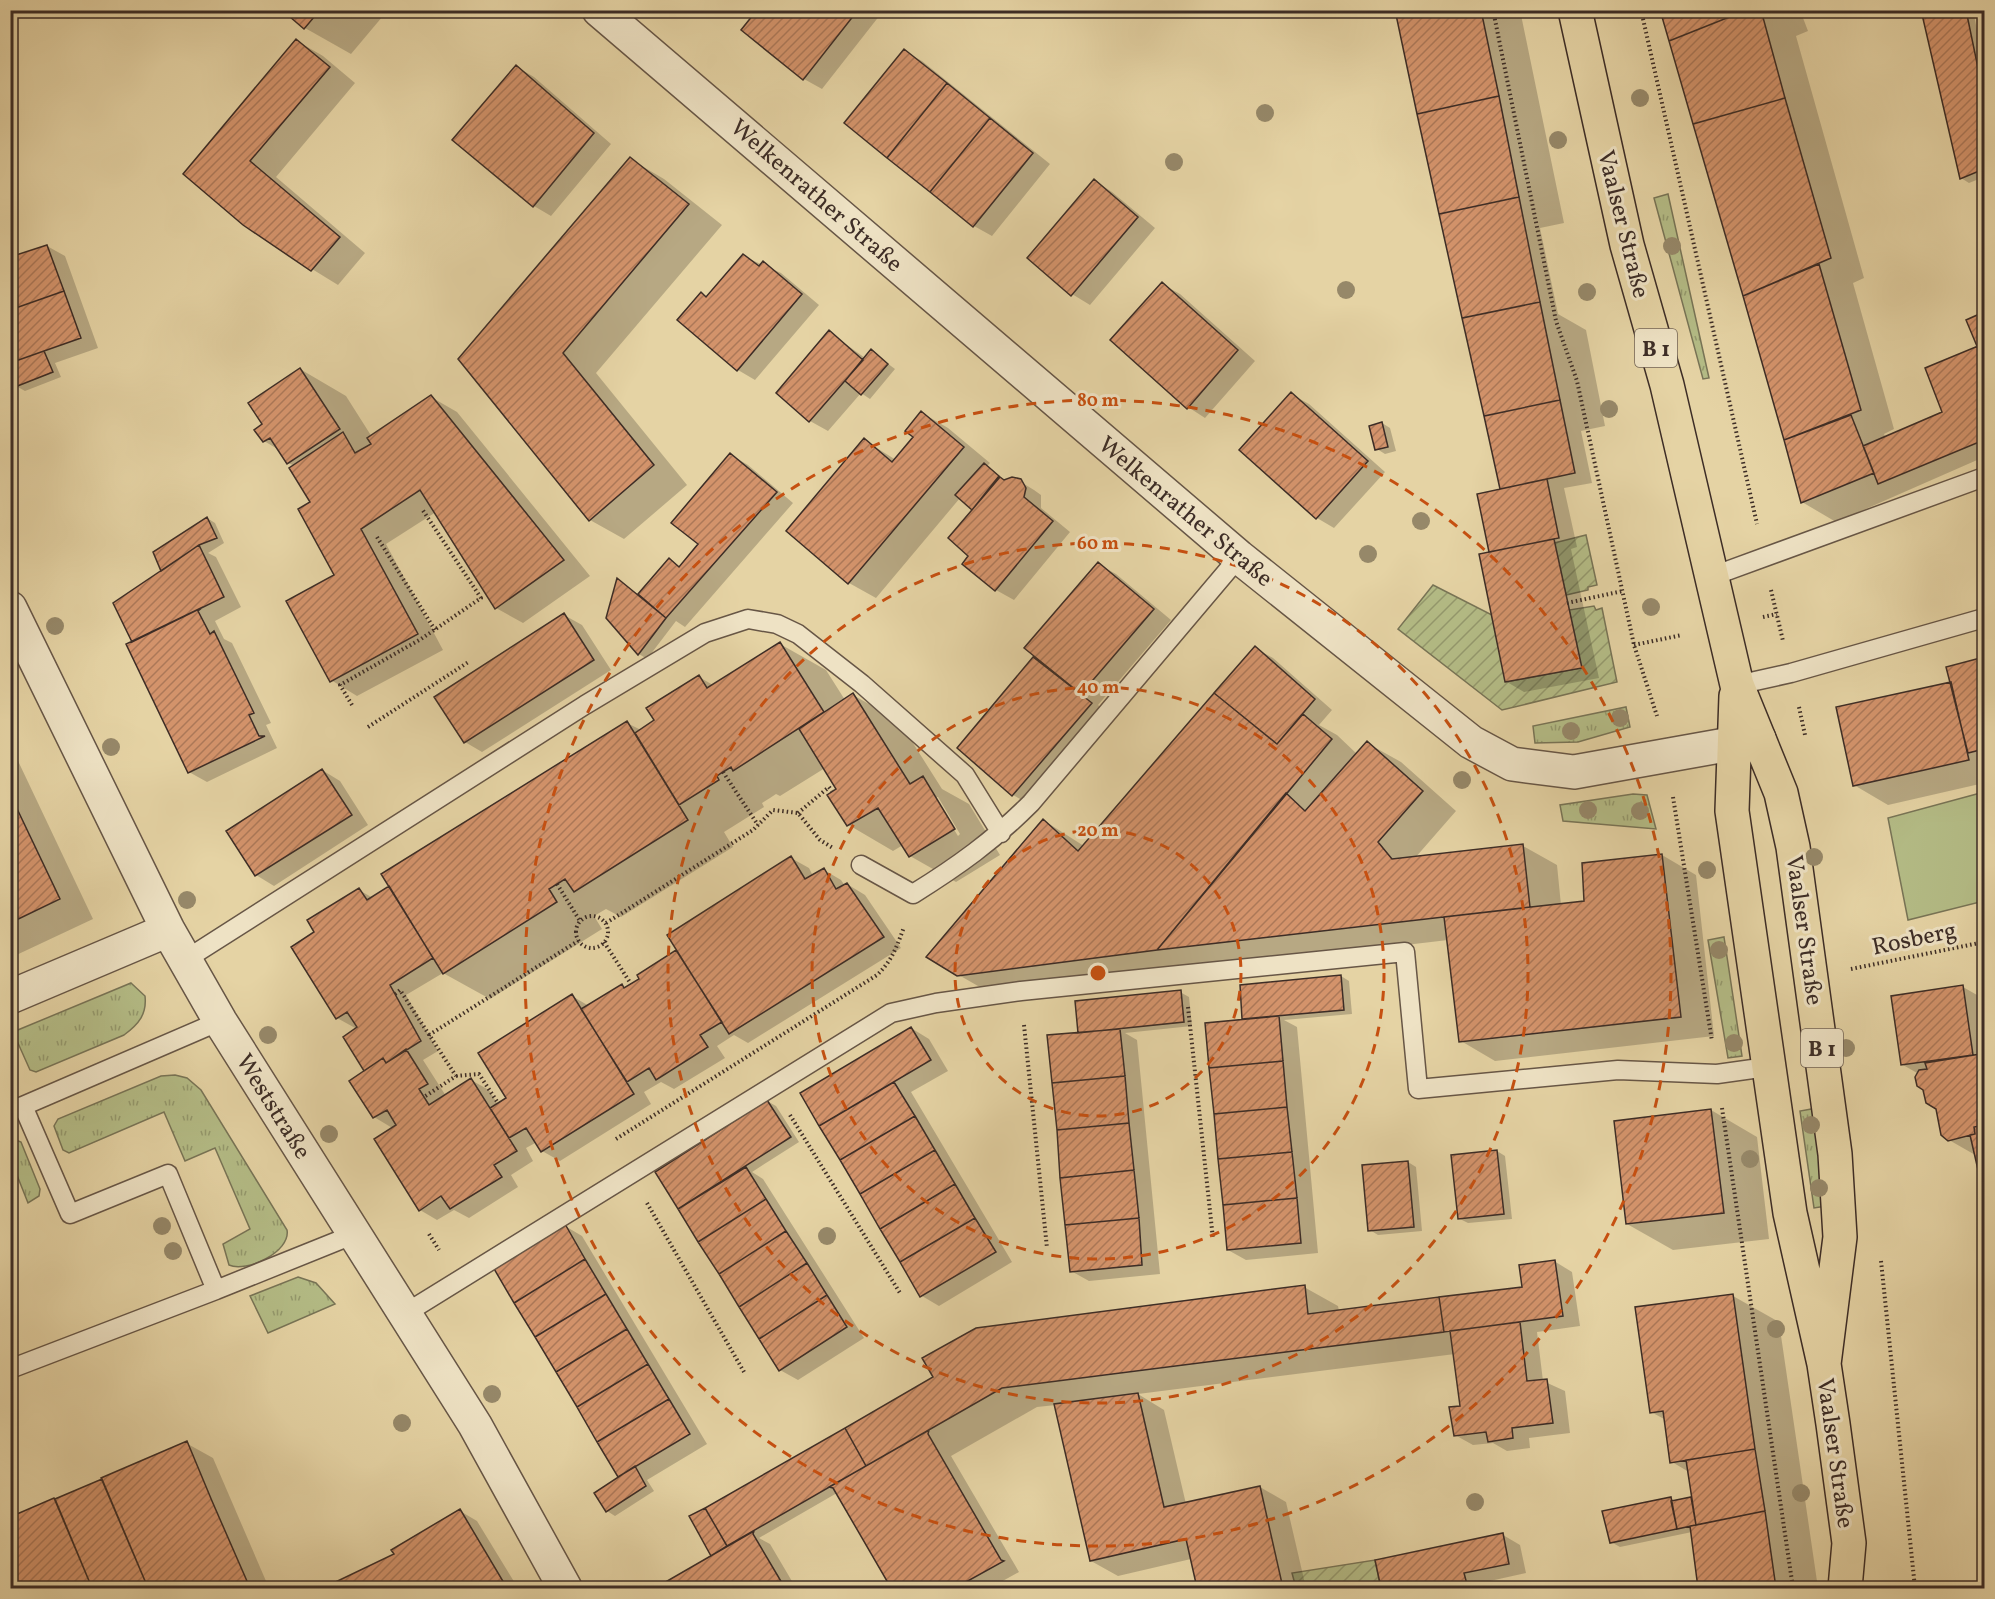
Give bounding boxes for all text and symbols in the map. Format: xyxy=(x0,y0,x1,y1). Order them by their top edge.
street label: Welkenrather Straße xyxy=(722,112,910,281)
street label: Vaalser Straße xyxy=(1587,147,1657,302)
road number: B 1 xyxy=(1635,329,1677,367)
text: 80 m xyxy=(1077,389,1119,414)
street label: Welkenrather Straße xyxy=(1090,429,1280,596)
text: 60 m xyxy=(1077,532,1119,557)
text: 40 m xyxy=(1077,676,1119,701)
text: 20 m xyxy=(1077,819,1119,844)
street label: Vaalser Straße xyxy=(1776,853,1830,1008)
street label: Rosberg xyxy=(1869,914,1960,966)
centre of rings xyxy=(1088,963,1108,983)
road number: B 1 xyxy=(1801,1029,1843,1067)
street label: Weststraße xyxy=(226,1048,318,1166)
street label: Vaalser Straße xyxy=(1807,1376,1861,1531)

